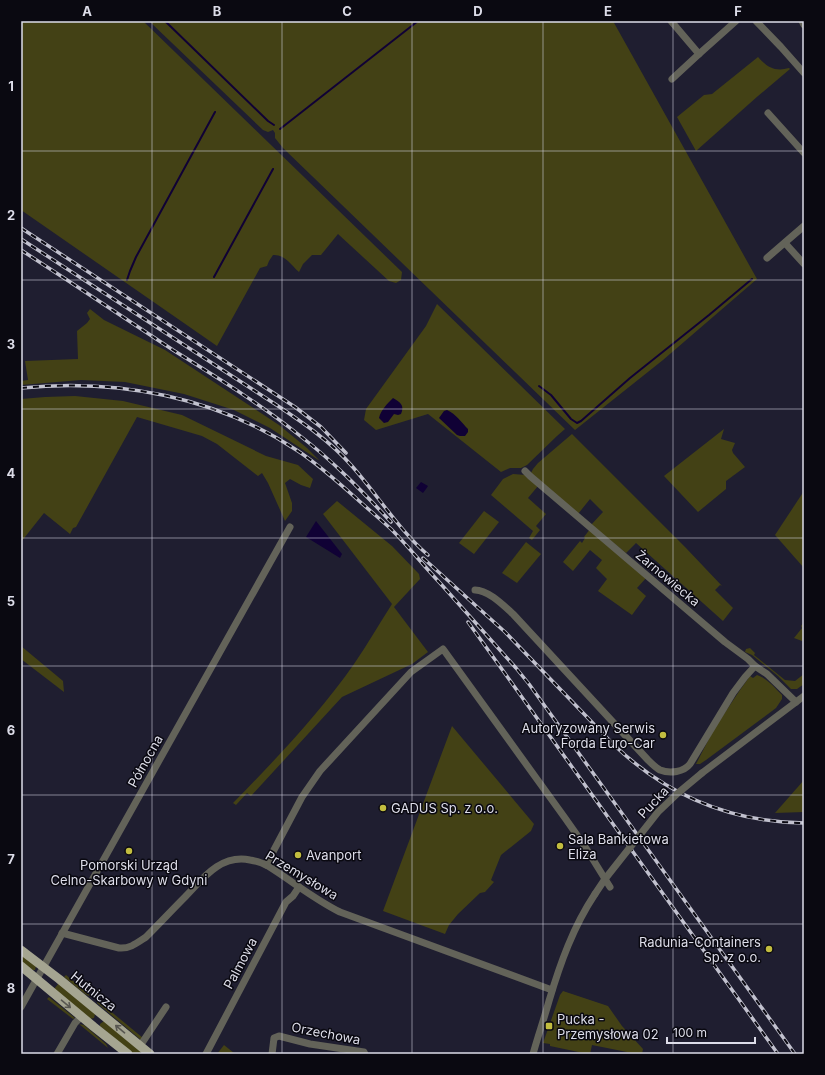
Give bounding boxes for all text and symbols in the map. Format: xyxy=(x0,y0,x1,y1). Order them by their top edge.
text: A xyxy=(82,3,92,19)
text: B xyxy=(213,3,222,19)
text: C xyxy=(342,3,352,19)
text: D xyxy=(473,3,483,19)
text: E xyxy=(604,3,612,19)
text: F xyxy=(734,3,742,19)
text: 1 xyxy=(8,78,14,94)
text: 2 xyxy=(7,207,15,223)
text: 3 xyxy=(7,336,15,352)
text: 4 xyxy=(7,465,16,481)
street label: Żarnowiecka xyxy=(633,546,703,610)
text: 5 xyxy=(7,593,15,609)
place label: Autoryzowany Serwis Forda Euro-Car xyxy=(522,720,655,751)
text: 6 xyxy=(7,722,15,738)
marker: Autoryzowany Serwis Forda Euro-Car xyxy=(658,730,668,740)
street label: Północna xyxy=(124,732,166,790)
street label: Pucka xyxy=(634,783,672,821)
place label: GADUS Sp. z o.o. xyxy=(391,800,498,816)
marker: GADUS Sp. z o.o. xyxy=(378,803,388,813)
place label: Sala Bankietowa Eliza xyxy=(568,831,669,862)
marker: Sala Bankietowa Eliza xyxy=(555,841,565,851)
marker: Pomorski Urząd Celno-Skarbowy w Gdyni xyxy=(124,846,134,856)
street label: Przemysłowa xyxy=(263,847,341,903)
place label: Avanport xyxy=(306,847,361,863)
marker: Avanport xyxy=(293,850,303,860)
text: 7 xyxy=(7,851,15,867)
place label: Pomorski Urząd Celno-Skarbowy w Gdyni xyxy=(51,857,207,888)
place label: Radunia-Containers Sp. z o.o. xyxy=(639,934,761,965)
street label: Palmowa xyxy=(220,935,260,991)
marker: Radunia-Containers Sp. z o.o. xyxy=(764,944,774,954)
street label: Hutnicza xyxy=(68,968,120,1014)
text: 8 xyxy=(7,980,15,996)
one-way arrow xyxy=(61,1000,72,1009)
place label: Pucka - Przemysłowa 02 xyxy=(557,1011,659,1042)
street label: Orzechowa xyxy=(290,1018,362,1048)
scale bar xyxy=(667,1019,755,1045)
marker: Pucka - Przemysłowa 02 xyxy=(544,1021,554,1031)
one-way arrow xyxy=(115,1024,126,1033)
text: 100 m xyxy=(673,1025,707,1040)

